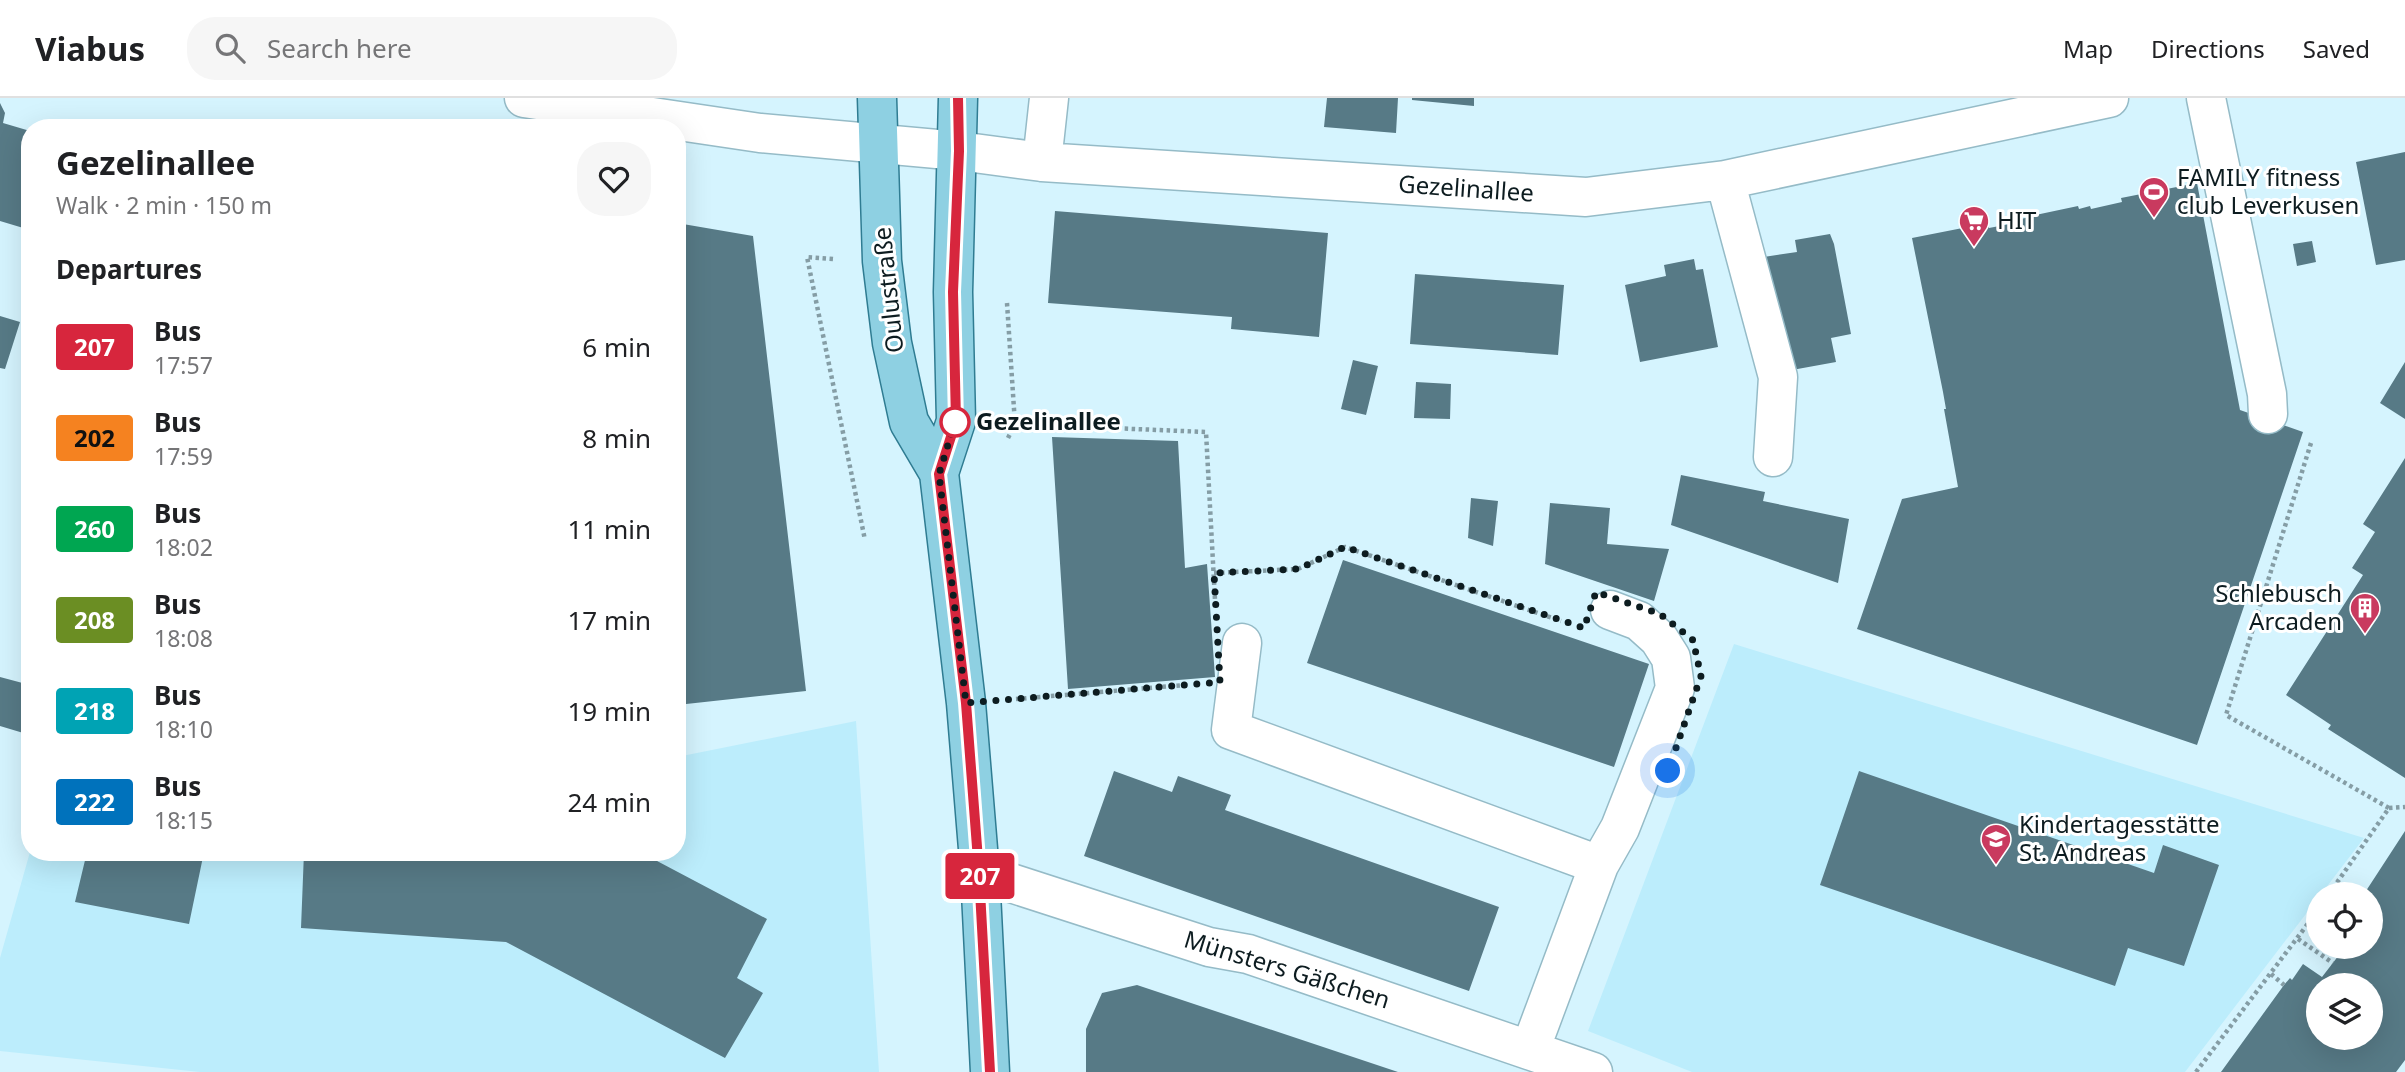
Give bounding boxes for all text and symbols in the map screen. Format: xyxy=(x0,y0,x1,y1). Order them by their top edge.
search box xyxy=(187,17,677,80)
text: Viabus xyxy=(35,26,145,71)
icon: search xyxy=(211,29,249,67)
text: Search here xyxy=(267,30,412,66)
text: Map xyxy=(2063,32,2113,65)
text: Directions xyxy=(2151,32,2265,65)
text: Saved xyxy=(2303,32,2370,65)
text: Gezelinallee xyxy=(56,140,255,185)
button: heart xyxy=(577,142,651,216)
place label: FAMILY fitness club Leverkusen xyxy=(2177,160,2359,221)
street label: Gezelinallee xyxy=(1397,166,1535,209)
sports icon: FAMILY fitness club Leverkusen xyxy=(2137,175,2171,219)
text: Walk · 2 min · 150 m xyxy=(56,189,272,221)
place label: HIT xyxy=(1997,203,2037,236)
supermarket icon: HIT xyxy=(1957,204,1991,248)
street label: Oulustraße xyxy=(864,226,911,355)
text: Departures xyxy=(56,251,202,287)
text: Bus xyxy=(154,313,201,349)
text: 6 min xyxy=(582,329,651,365)
text: 207 xyxy=(74,330,115,363)
text: 17:57 xyxy=(154,349,213,381)
text: Bus xyxy=(154,404,201,440)
place label: Gezelinallee xyxy=(976,404,1121,437)
marker: Gezelinallee xyxy=(940,407,970,437)
text: 8 min xyxy=(582,420,651,456)
text: 202 xyxy=(74,421,115,454)
text: 17:59 xyxy=(154,440,213,472)
text: Bus xyxy=(154,495,201,531)
text: 11 min xyxy=(567,511,651,547)
text: 260 xyxy=(74,512,115,545)
text: 18:02 xyxy=(154,531,213,563)
place label: Schlebusch Arcaden xyxy=(2215,576,2342,637)
text: Bus xyxy=(154,586,201,622)
building icon: Schlebusch Arcaden xyxy=(2348,591,2382,635)
text: 17 min xyxy=(567,602,651,638)
text: 208 xyxy=(74,603,115,636)
text: 18:08 xyxy=(154,622,213,654)
text: Bus xyxy=(154,677,201,713)
text: 19 min xyxy=(567,693,651,729)
text: 218 xyxy=(74,694,115,727)
text: 18:10 xyxy=(154,713,213,745)
your location xyxy=(1650,753,1685,788)
text: Bus xyxy=(154,768,201,804)
text: 24 min xyxy=(567,784,651,820)
text: 222 xyxy=(74,785,115,818)
text: 18:15 xyxy=(154,804,213,836)
place label: Kindertagesstätte St. Andreas xyxy=(2019,807,2220,868)
school or university icon: Kindertagesstätte St. Andreas xyxy=(1979,822,2013,866)
line badge: 207 xyxy=(940,853,1020,899)
text: 207 xyxy=(959,859,1001,892)
map controls xyxy=(2306,882,2383,1050)
button: locate xyxy=(2306,882,2383,959)
street label: Münsters Gäßchen xyxy=(1180,922,1394,1016)
button: layers xyxy=(2306,973,2383,1050)

